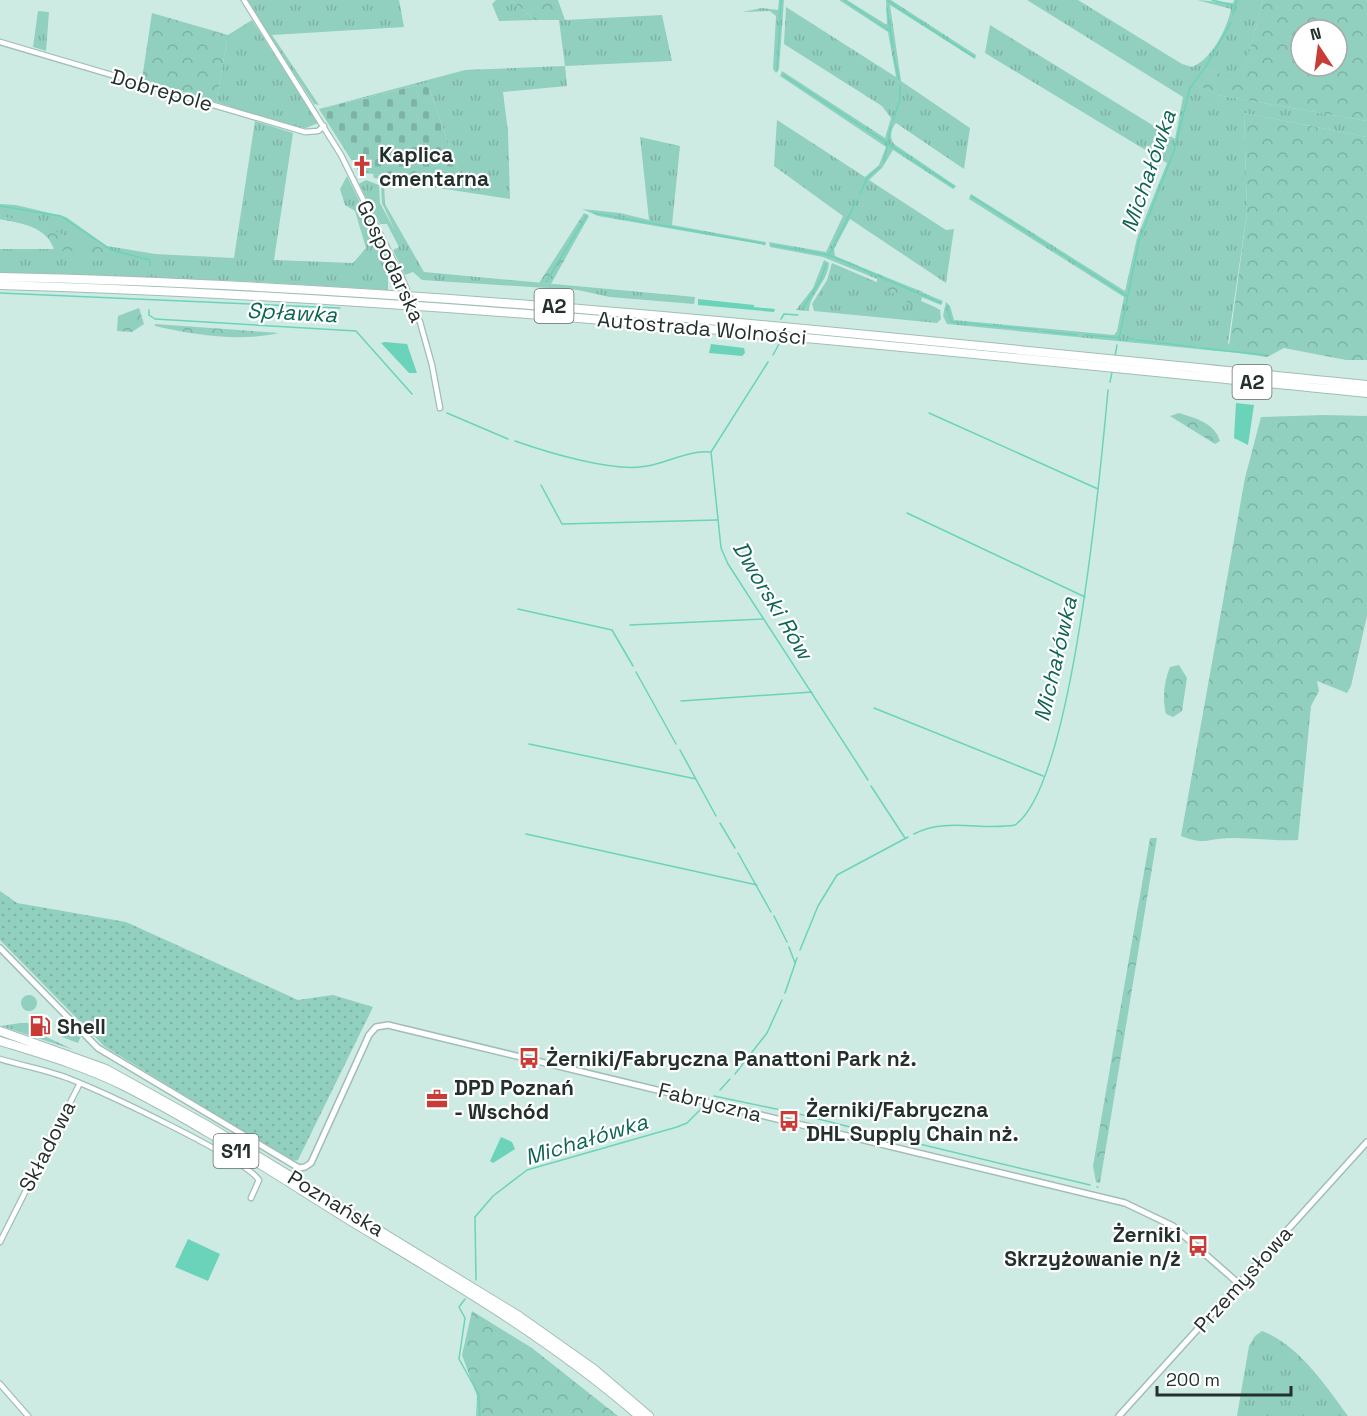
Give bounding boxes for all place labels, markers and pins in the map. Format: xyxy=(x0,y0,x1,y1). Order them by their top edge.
place label: Kaplica cmentarna xyxy=(379,141,489,192)
church icon: Kaplica cmentarna xyxy=(350,154,374,178)
place label: Shell xyxy=(57,1013,106,1040)
fuel station icon: Shell xyxy=(28,1014,52,1038)
place label: Żerniki/Fabryczna Panattoni Park nż. xyxy=(546,1045,917,1072)
bus stop icon: Żerniki/Fabryczna Panattoni Park nż. xyxy=(517,1046,541,1070)
place label: DPD Poznań - Wschód xyxy=(454,1074,574,1125)
office icon: DPD Poznań - Wschód xyxy=(425,1087,449,1111)
place label: Żerniki/Fabryczna DHL Supply Chain nż. xyxy=(806,1096,1019,1147)
bus stop icon: Żerniki/Fabryczna DHL Supply Chain nż. xyxy=(777,1109,801,1133)
place label: Żerniki Skrzyżowanie n/ż xyxy=(1004,1221,1181,1272)
bus stop icon: Żerniki Skrzyżowanie n/ż xyxy=(1186,1234,1210,1258)

